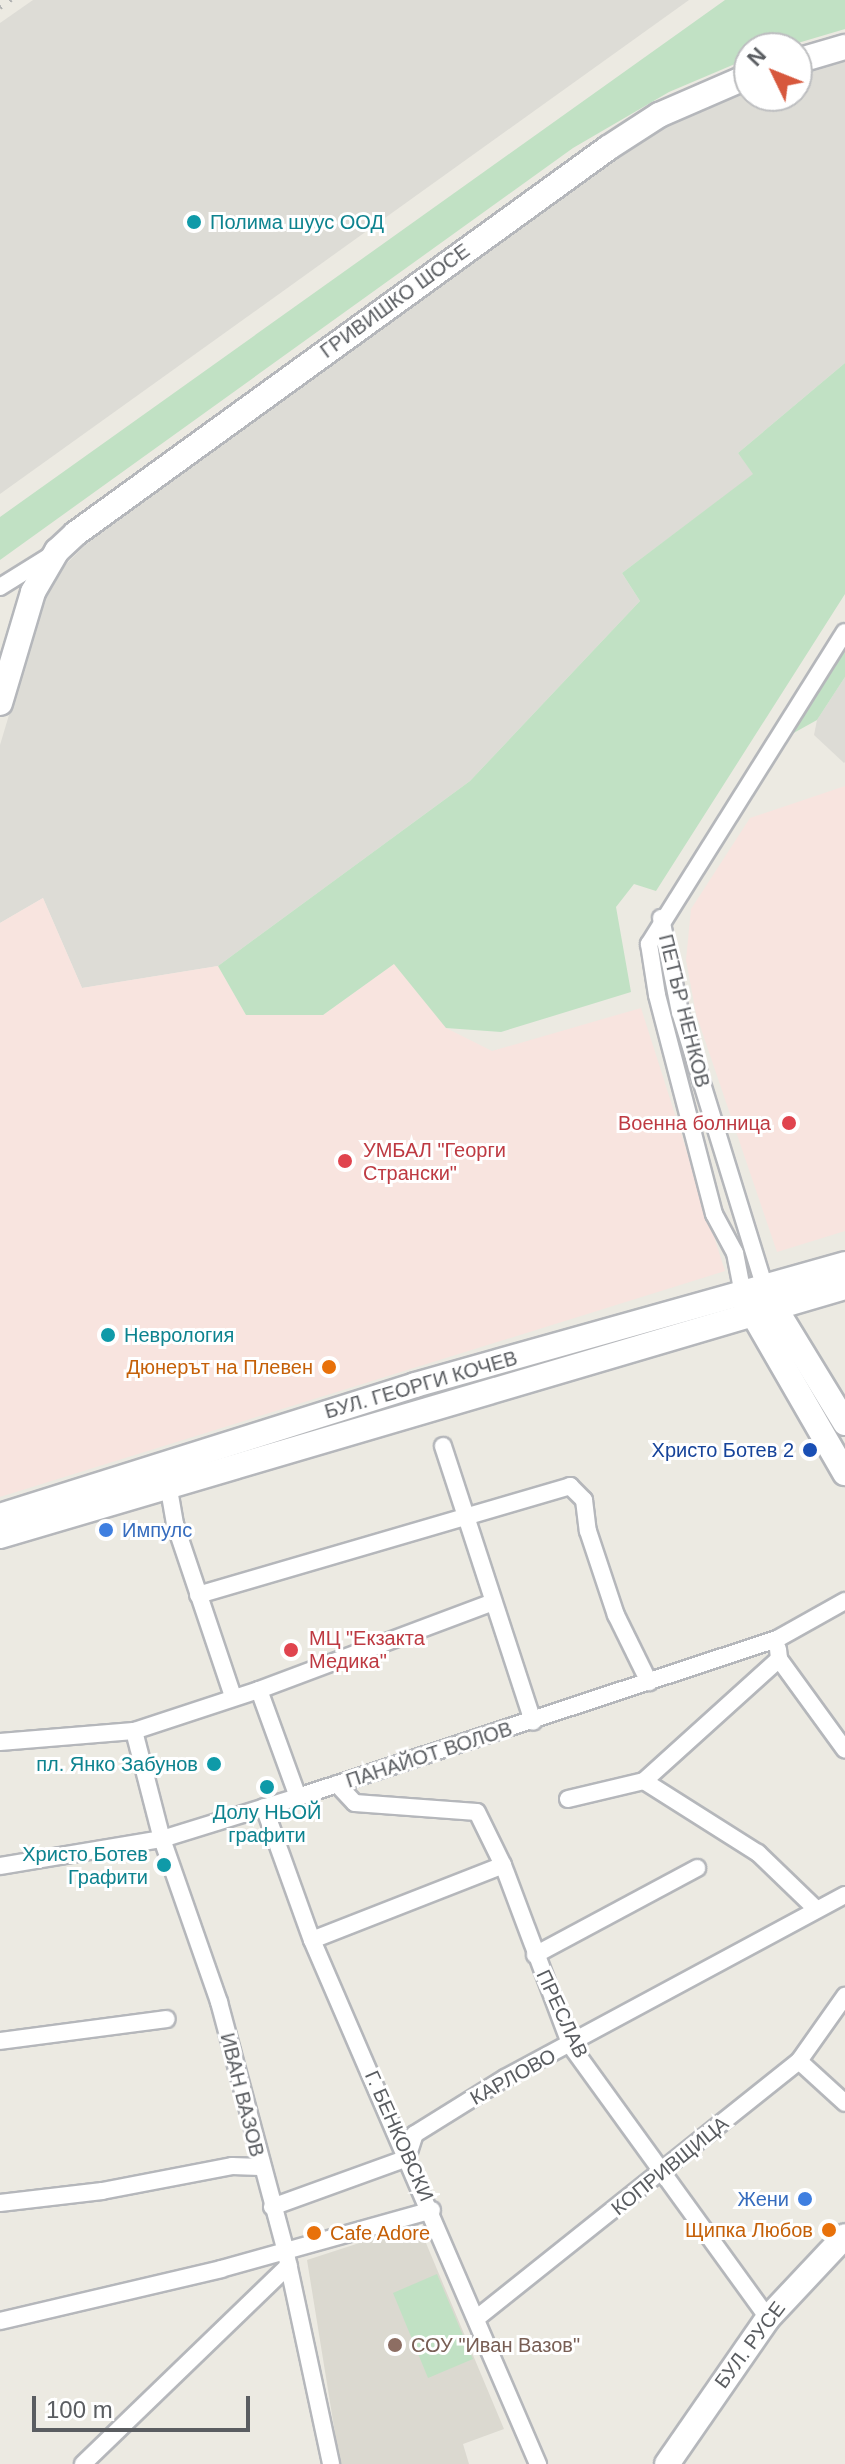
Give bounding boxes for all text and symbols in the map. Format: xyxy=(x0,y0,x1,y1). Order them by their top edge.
north arrow xyxy=(733,32,813,112)
text: N xyxy=(742,42,771,71)
place label: Полима шуус ООД xyxy=(210,210,384,234)
marker: Полима шуус ООД xyxy=(185,213,203,231)
street label: ГРИВИШКО ШОСЕ xyxy=(316,239,474,363)
street label: ПЕТЪР НЕНКОВ xyxy=(653,932,715,1090)
place label: Военна болница xyxy=(618,1111,771,1135)
marker: Военна болница xyxy=(778,1112,800,1134)
place label: УМБАЛ "Георги Странски" xyxy=(363,1138,506,1185)
marker: УМБАЛ "Георги Странски" xyxy=(334,1150,356,1172)
place label: Неврология xyxy=(124,1323,234,1347)
marker: Неврология xyxy=(99,1326,117,1344)
street label: БУЛ. ГЕОРГИ КОЧЕВ xyxy=(322,1346,520,1424)
place label: Дюнерът на Плевен xyxy=(126,1355,313,1379)
marker: Дюнерът на Плевен xyxy=(320,1358,338,1376)
place label: Христо Ботев 2 xyxy=(652,1438,794,1462)
marker: Христо Ботев 2 xyxy=(801,1441,819,1459)
place label: Импулс xyxy=(122,1518,192,1542)
marker: Импулс xyxy=(97,1521,115,1539)
place label: МЦ "Екзакта Медика" xyxy=(309,1626,425,1673)
marker: МЦ "Екзакта Медика" xyxy=(280,1639,302,1661)
street label: ПАНАЙОТ ВОЛОВ xyxy=(343,1717,515,1793)
place label: пл. Янко Забунов xyxy=(36,1752,198,1776)
marker: пл. Янко Забунов xyxy=(205,1755,223,1773)
marker: Долу НЬОЙ графити xyxy=(258,1778,276,1796)
place label: Долу НЬОЙ графити xyxy=(213,1800,321,1847)
place label: Христо Ботев Графити xyxy=(22,1842,148,1889)
marker: Христо Ботев Графити xyxy=(155,1856,173,1874)
street label: ПРЕСЛАВ xyxy=(531,1966,593,2062)
street label: ИВАН ВАЗОВ xyxy=(215,2031,269,2159)
street label: КАРЛОВО xyxy=(466,2044,560,2110)
street label: Г. БЕНКОВСКИ xyxy=(359,2067,439,2205)
street label: КОПРИВЩИЦА xyxy=(607,2111,733,2221)
place label: Жени xyxy=(737,2187,789,2211)
marker: Жени xyxy=(796,2190,814,2208)
place label: Щипка Любов xyxy=(685,2218,813,2242)
place label: Cafe Adore xyxy=(330,2221,431,2245)
marker: Щипка Любов xyxy=(820,2221,838,2239)
marker: Cafe Adore xyxy=(305,2224,323,2242)
street label: БУЛ. РУСЕ xyxy=(710,2297,790,2393)
place label: СОУ "Иван Вазов" xyxy=(411,2333,580,2357)
marker: СОУ "Иван Вазов" xyxy=(386,2336,404,2354)
scale bar xyxy=(36,2380,254,2430)
text: 100 m xyxy=(46,2396,113,2423)

